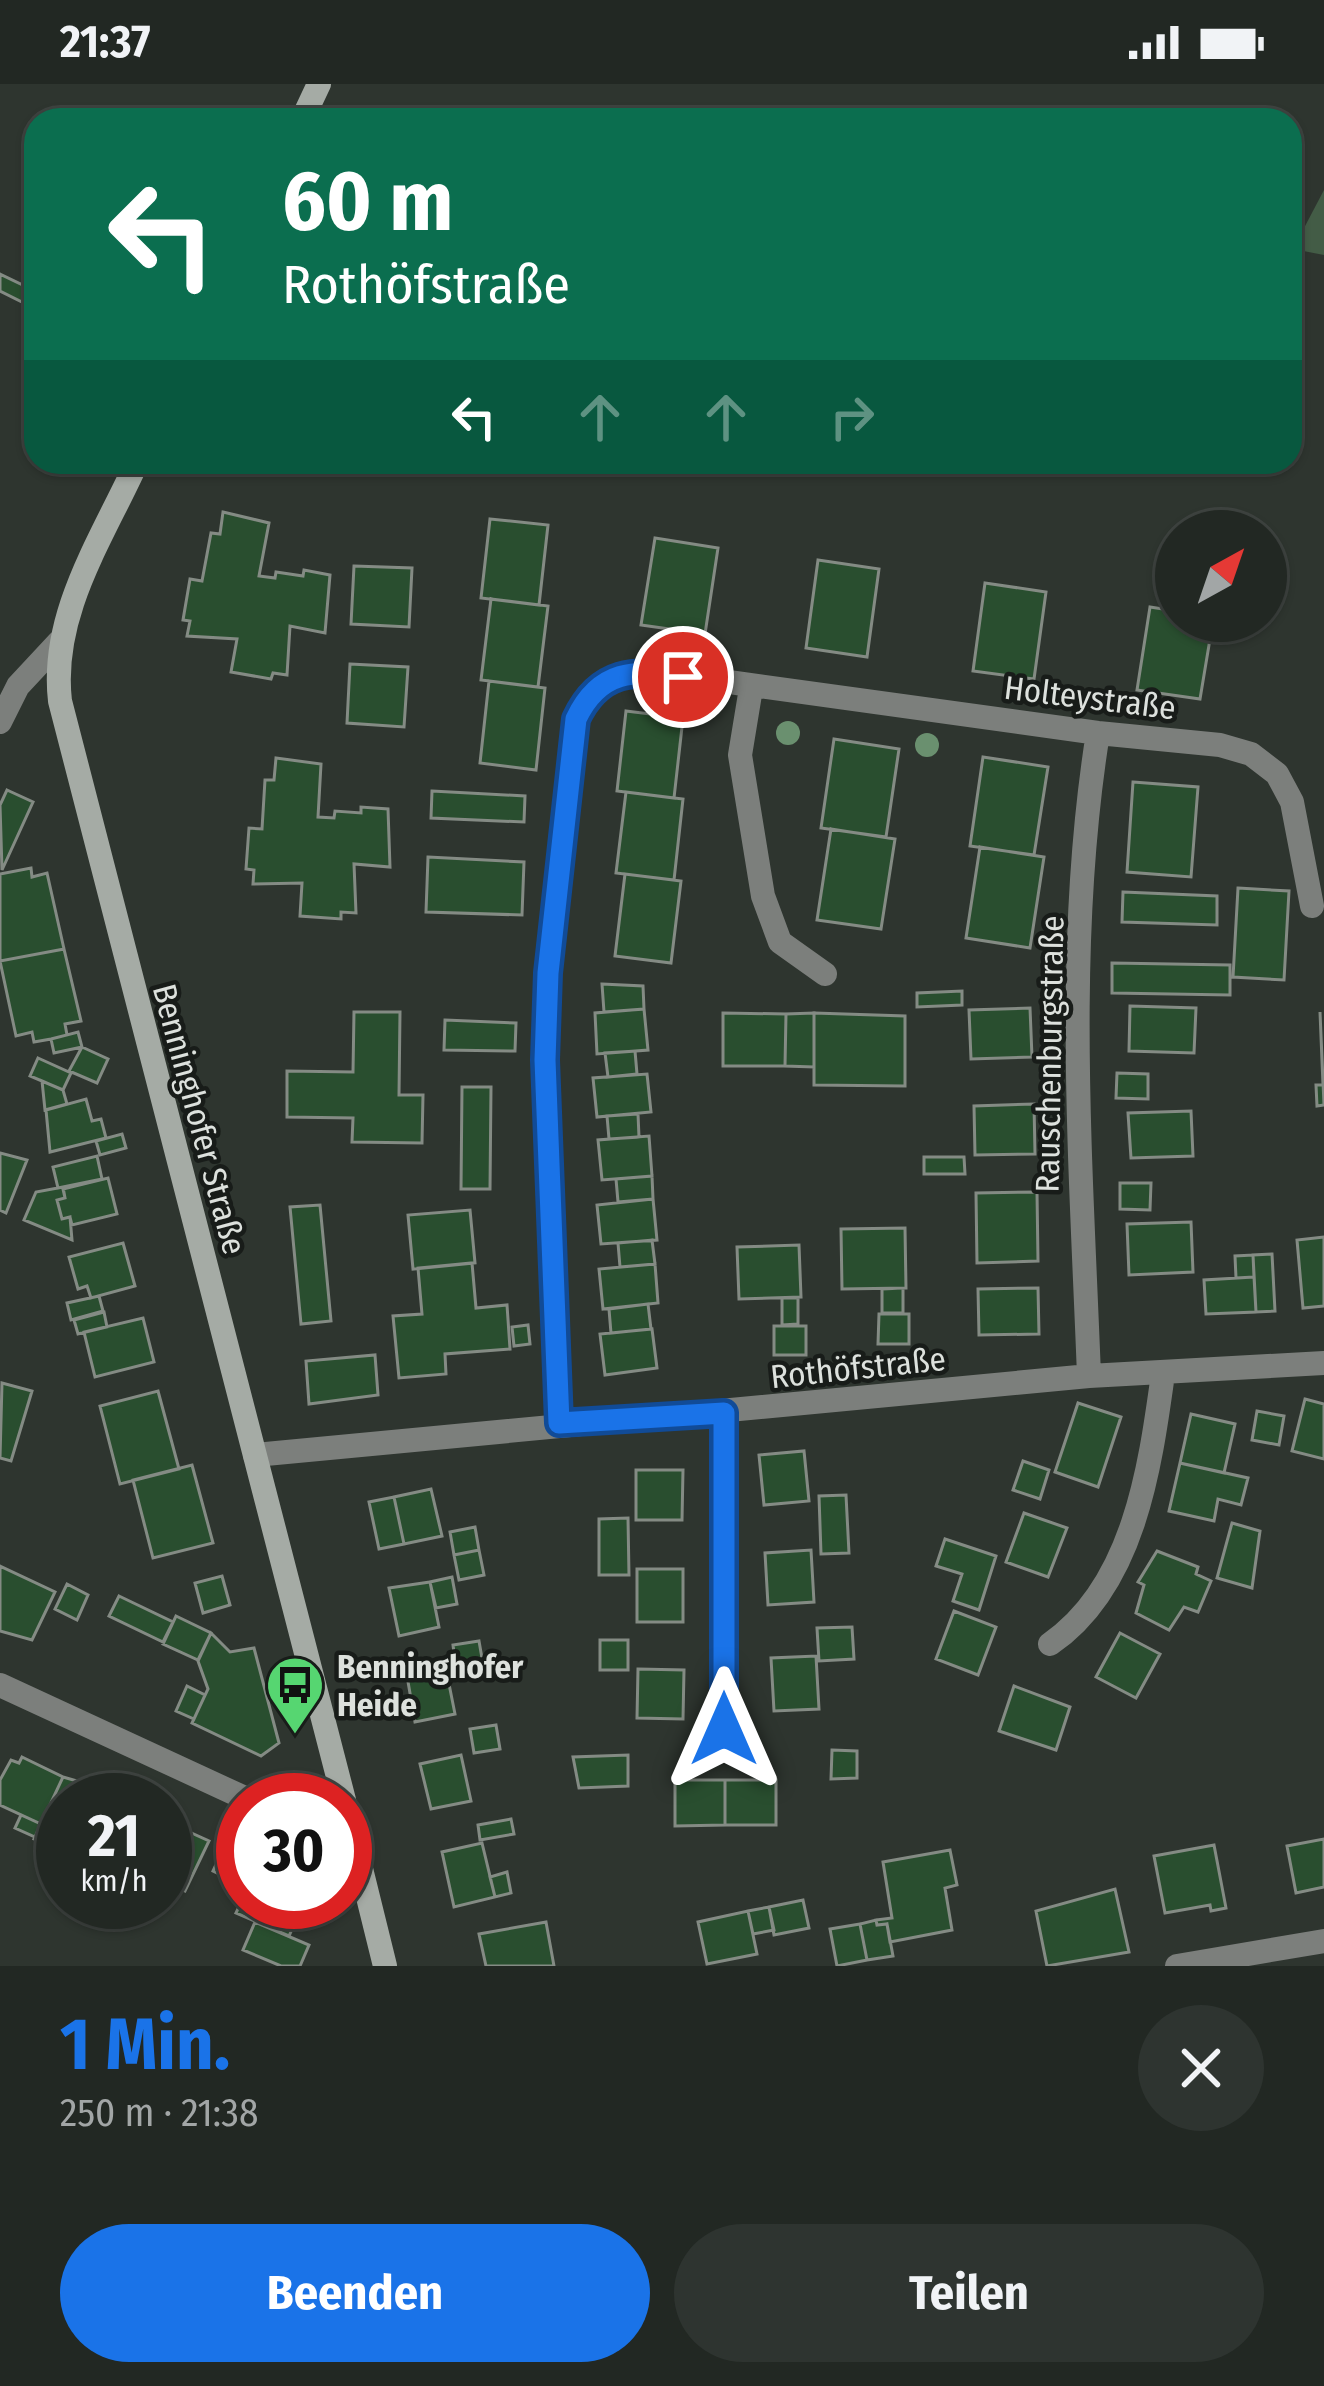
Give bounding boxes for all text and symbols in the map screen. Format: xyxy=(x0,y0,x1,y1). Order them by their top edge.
text: 21:37 xyxy=(60,15,150,69)
text: 60 m xyxy=(282,151,453,252)
icon: left xyxy=(84,156,240,312)
text: Rothöfstraße xyxy=(282,253,570,317)
icon: left xyxy=(441,384,507,450)
icon: ahead xyxy=(567,384,633,450)
icon: ahead xyxy=(693,384,759,450)
icon: right xyxy=(819,384,885,450)
north arrow xyxy=(1155,510,1287,642)
map controls xyxy=(1155,510,1287,642)
pin xyxy=(632,626,734,728)
icon: arrive xyxy=(650,644,716,710)
street label: Holteystraße xyxy=(1002,668,1178,728)
street label: Rauschenburgstraße xyxy=(1028,915,1072,1193)
street label: Benninghofer Straße xyxy=(144,980,254,1259)
street label: Rothöfstraße xyxy=(769,1339,948,1397)
place label: Benninghofer Heide xyxy=(337,1647,524,1725)
bus stop icon: Benninghofer Heide xyxy=(264,1654,326,1736)
position arrow xyxy=(661,1666,787,1792)
speed limit sign: 30 xyxy=(216,1773,372,1929)
text: 21 xyxy=(88,1800,140,1872)
text: km/h xyxy=(81,1863,147,1899)
text: 1 Min. xyxy=(60,2002,230,2088)
button: close xyxy=(1138,2005,1264,2131)
text: 250 m · 21:38 xyxy=(60,2090,258,2136)
button: Beenden xyxy=(60,2224,650,2362)
button: Teilen xyxy=(674,2224,1264,2362)

